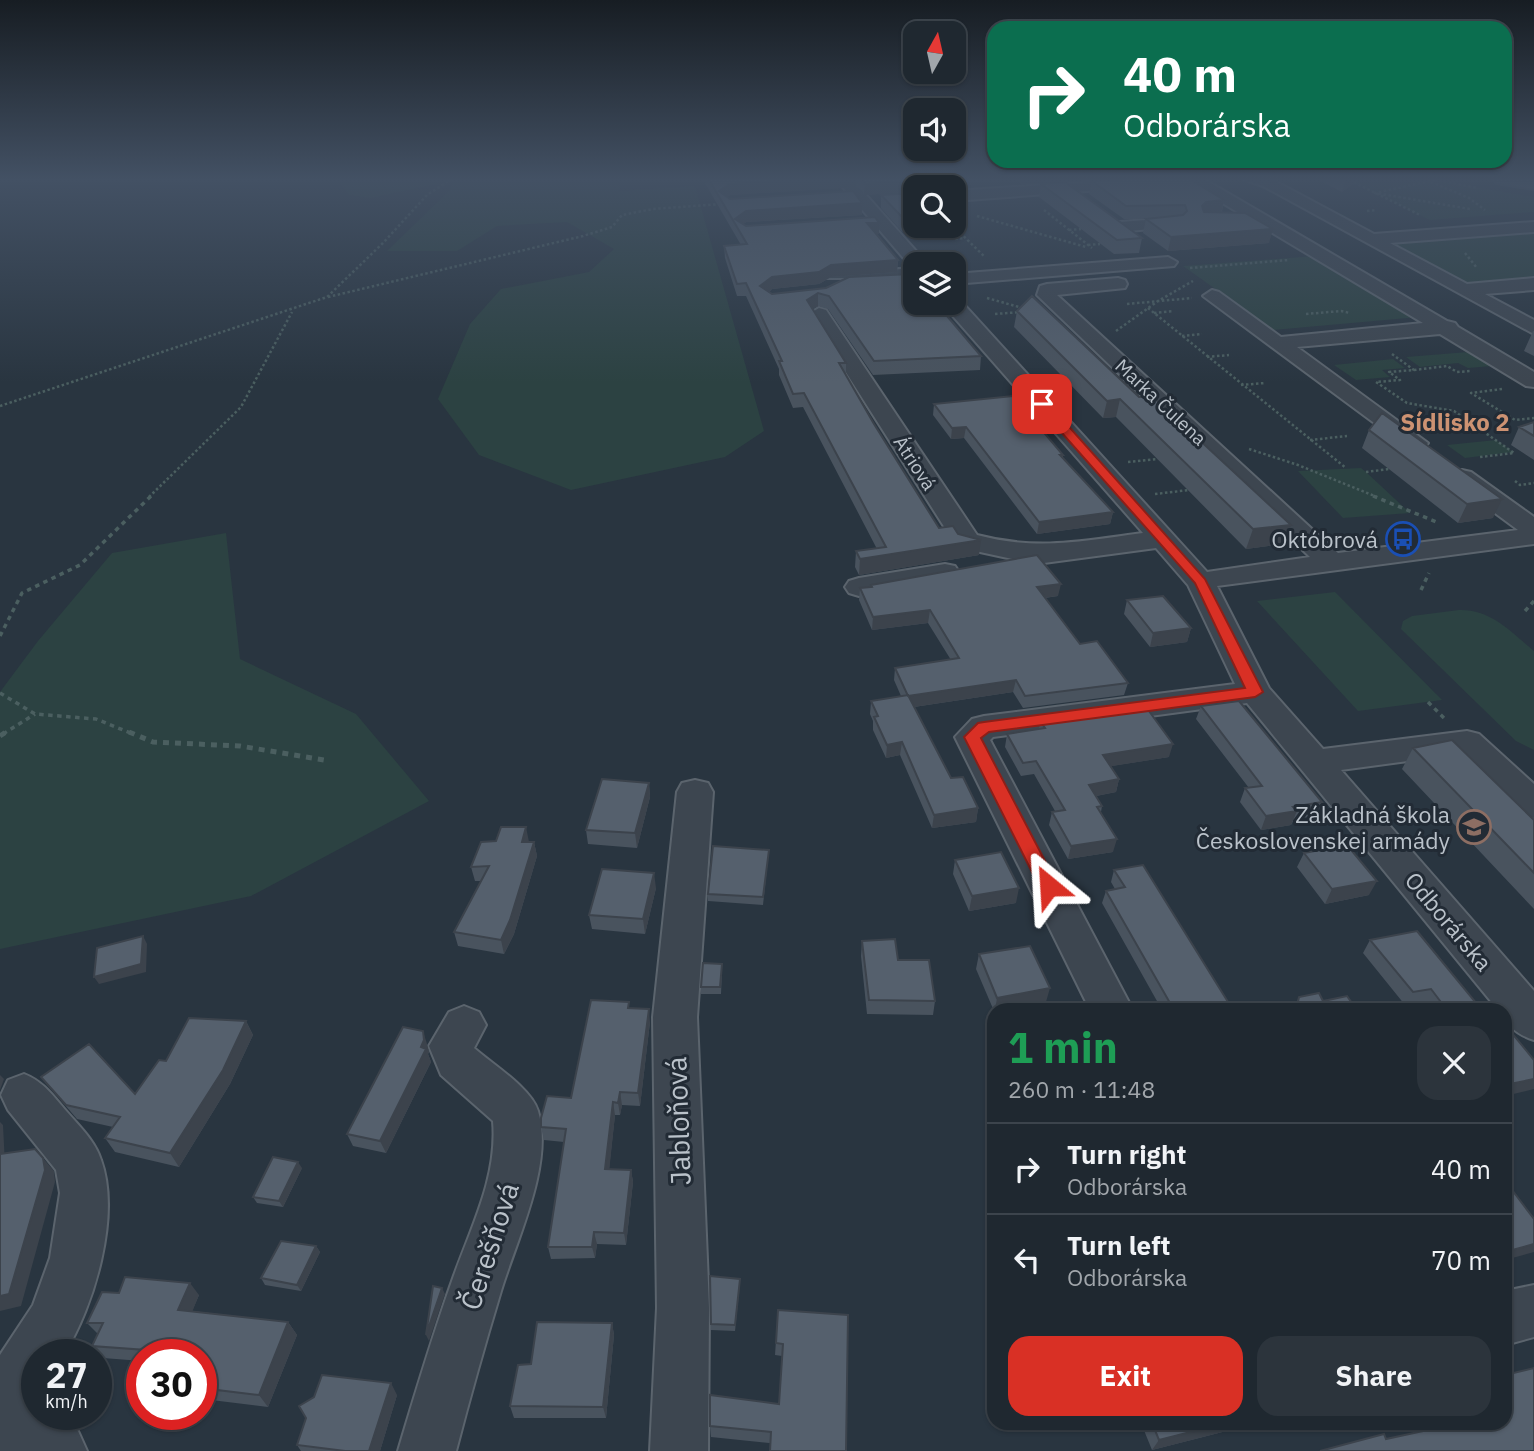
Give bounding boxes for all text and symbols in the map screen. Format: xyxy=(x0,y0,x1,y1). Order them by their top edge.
north arrow xyxy=(903,21,966,84)
map controls xyxy=(903,21,966,315)
text: 40 m xyxy=(1123,42,1237,105)
icon: right xyxy=(1008,49,1099,140)
button: sound xyxy=(903,98,966,161)
text: Odborárska xyxy=(1123,104,1291,146)
button: search xyxy=(903,175,966,238)
button: layers xyxy=(903,252,966,315)
street label: Marka Čulena xyxy=(1110,354,1212,450)
pin xyxy=(1012,374,1072,434)
icon: arrive xyxy=(1023,385,1061,423)
district label: Sídlisko 2 xyxy=(1400,406,1510,438)
street label: Átriová xyxy=(889,431,941,495)
bus stop icon: Októbrová xyxy=(1384,520,1422,558)
place label: Októbrová xyxy=(1271,524,1378,554)
place label: Základná škola Československej armády xyxy=(1196,799,1451,855)
school or university icon: Základná škola Československej armády xyxy=(1455,808,1493,846)
position arrow xyxy=(1012,849,1086,923)
street label: Odborárska xyxy=(1399,865,1499,977)
text: 1 min xyxy=(1008,1020,1118,1075)
button: close xyxy=(1417,1026,1491,1100)
street label: Jabloňová xyxy=(657,1056,699,1186)
text: 260 m · 11:48 xyxy=(1008,1074,1155,1104)
text: Turn right xyxy=(1067,1137,1186,1171)
icon: right xyxy=(1008,1150,1046,1188)
text: 40 m xyxy=(1431,1152,1491,1186)
text: Odborárska xyxy=(1067,1171,1187,1201)
street label: Čerešňová xyxy=(451,1178,527,1314)
text: Turn left xyxy=(1067,1228,1170,1262)
icon: left xyxy=(1008,1241,1046,1279)
text: 70 m xyxy=(1431,1243,1491,1277)
text: Odborárska xyxy=(1067,1262,1187,1292)
button: Exit xyxy=(1008,1336,1243,1416)
button: Share xyxy=(1257,1336,1491,1416)
speed limit sign: 30 xyxy=(126,1339,217,1430)
text: 27 xyxy=(45,1352,88,1398)
text: km/h xyxy=(45,1390,88,1413)

